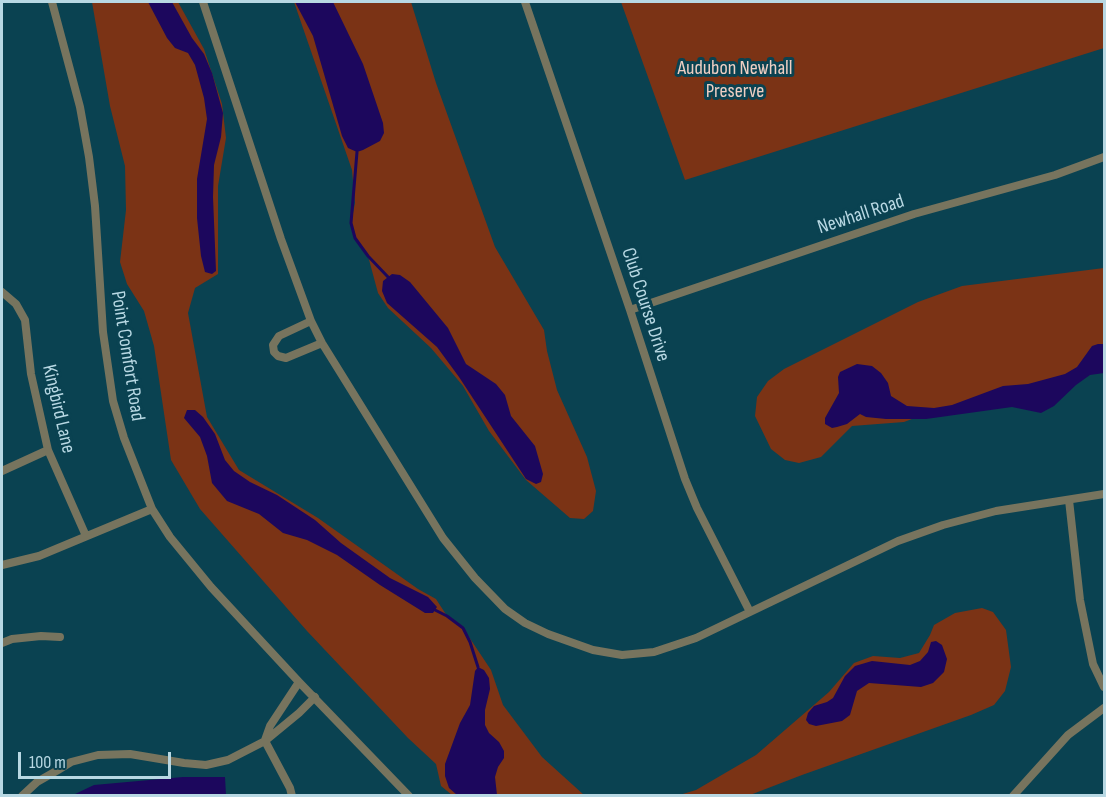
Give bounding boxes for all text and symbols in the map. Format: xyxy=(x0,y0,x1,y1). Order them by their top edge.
park label: Audubon Newhall Preserve xyxy=(677,57,793,104)
street label: Newhall Road xyxy=(815,190,907,240)
street label: Club Course Drive xyxy=(615,245,675,365)
street label: Point Comfort Road xyxy=(105,289,149,423)
street label: Kingbird Lane xyxy=(36,362,80,456)
scale bar xyxy=(21,740,174,778)
text: 100 m xyxy=(29,752,66,773)

